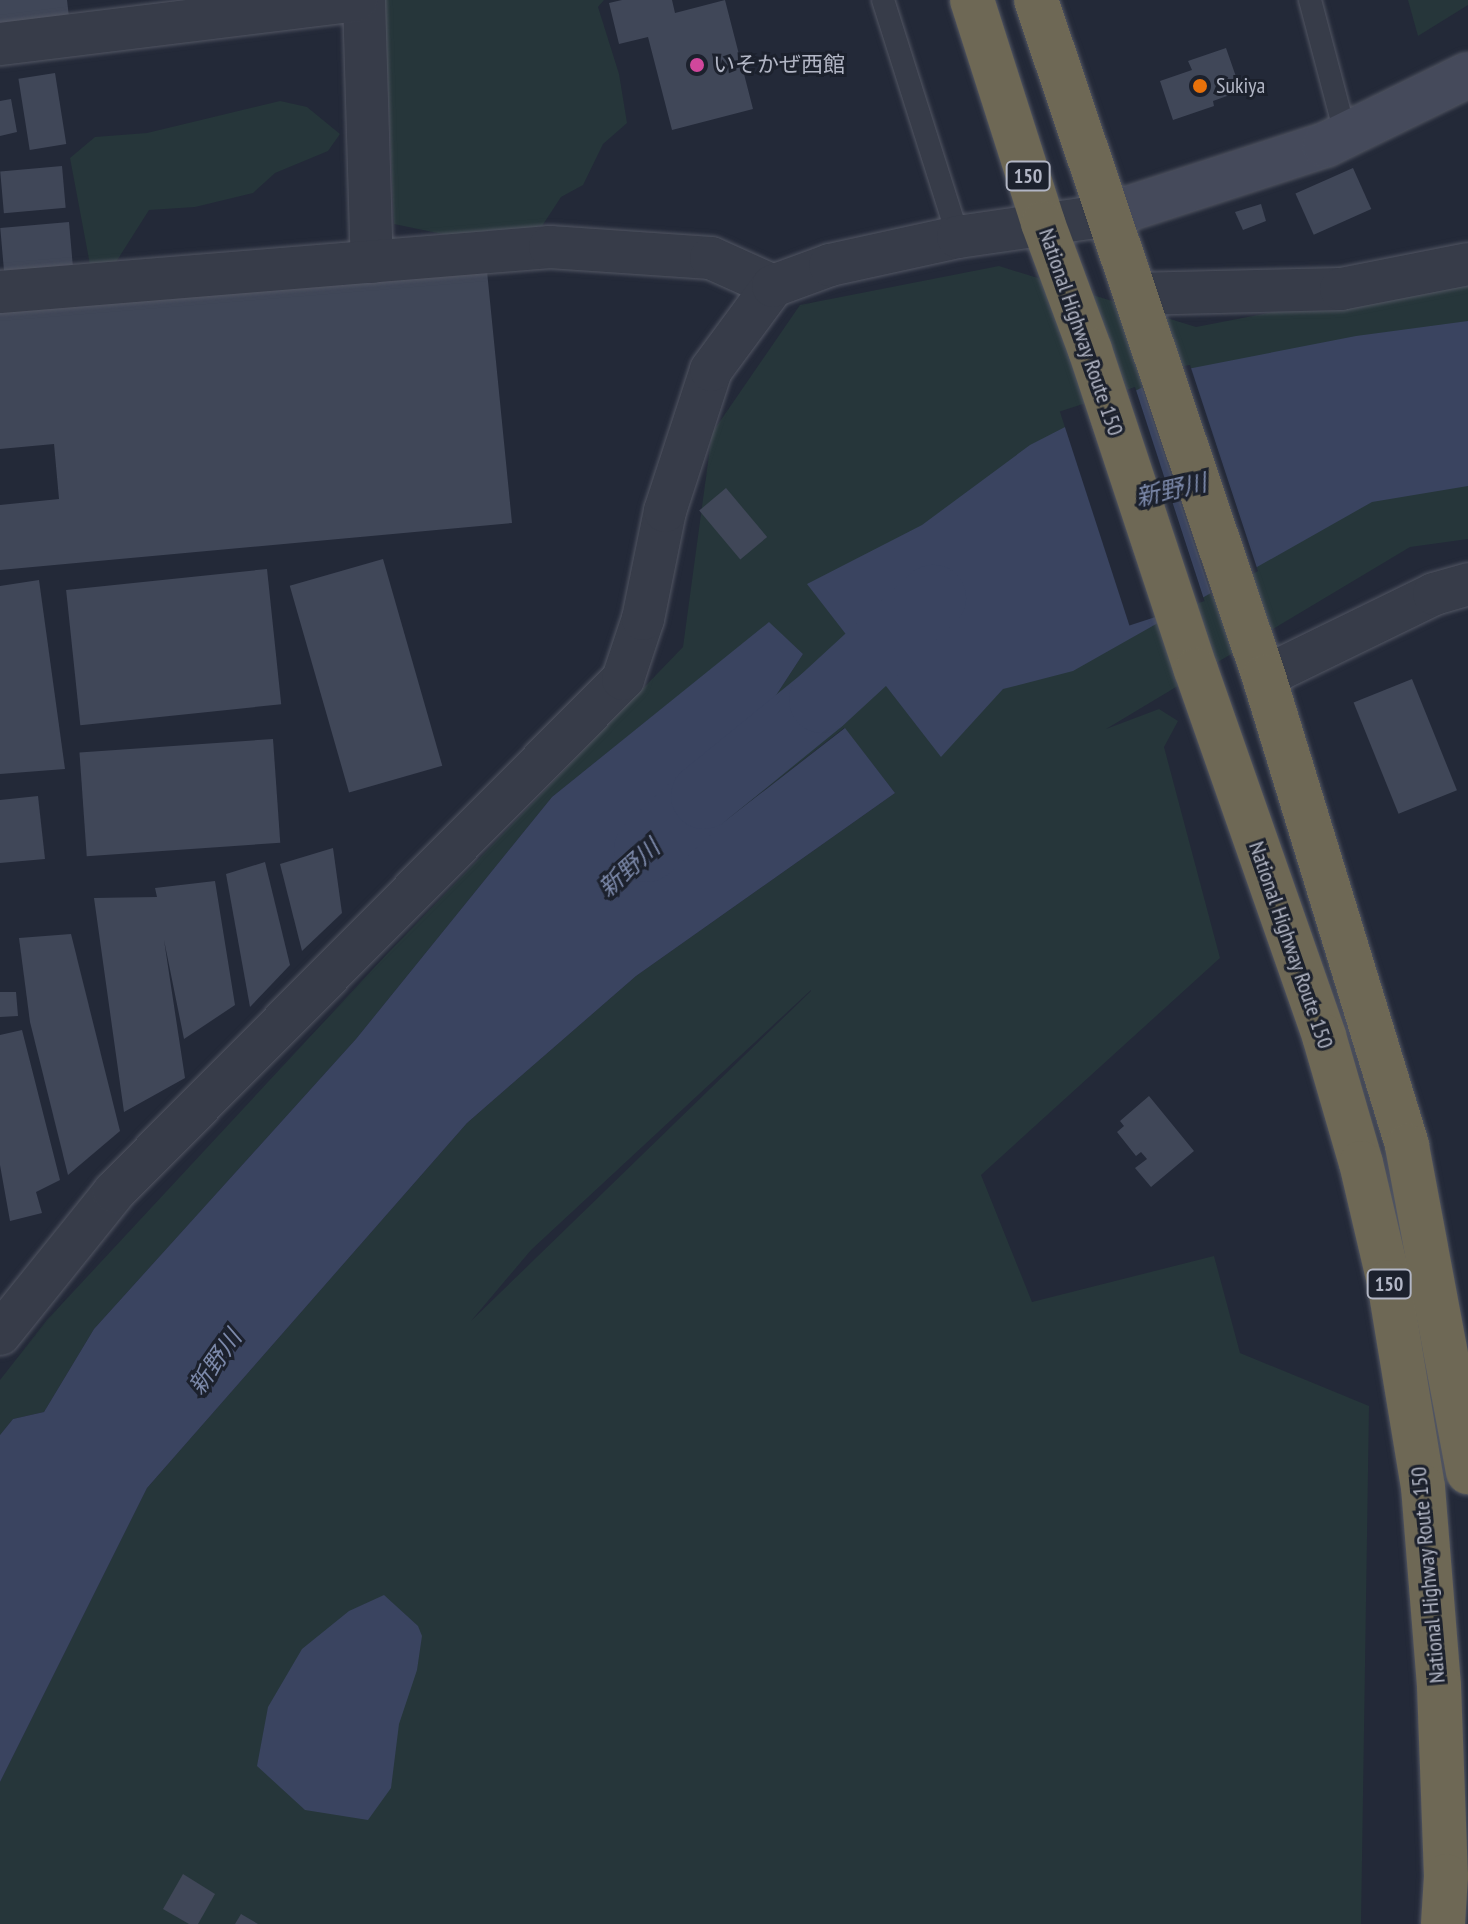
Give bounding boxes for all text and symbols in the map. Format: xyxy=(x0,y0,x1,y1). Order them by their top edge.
place label: いそかぜ西館 xyxy=(713,52,845,78)
marker: いそかぜ西館 xyxy=(688,56,706,74)
place label: Sukiya xyxy=(1216,73,1265,99)
marker: Sukiya xyxy=(1191,77,1209,95)
road number: 150 xyxy=(1004,160,1052,192)
street label: National Highway Route 150 xyxy=(1033,225,1129,439)
water label: 新野川 xyxy=(1133,468,1209,512)
water label: 新野川 xyxy=(593,833,665,903)
street label: National Highway Route 150 xyxy=(1243,838,1339,1052)
road number: 150 xyxy=(1365,1268,1413,1300)
water label: 新野川 xyxy=(183,1324,247,1400)
street label: National Highway Route 150 xyxy=(1405,1465,1451,1685)

